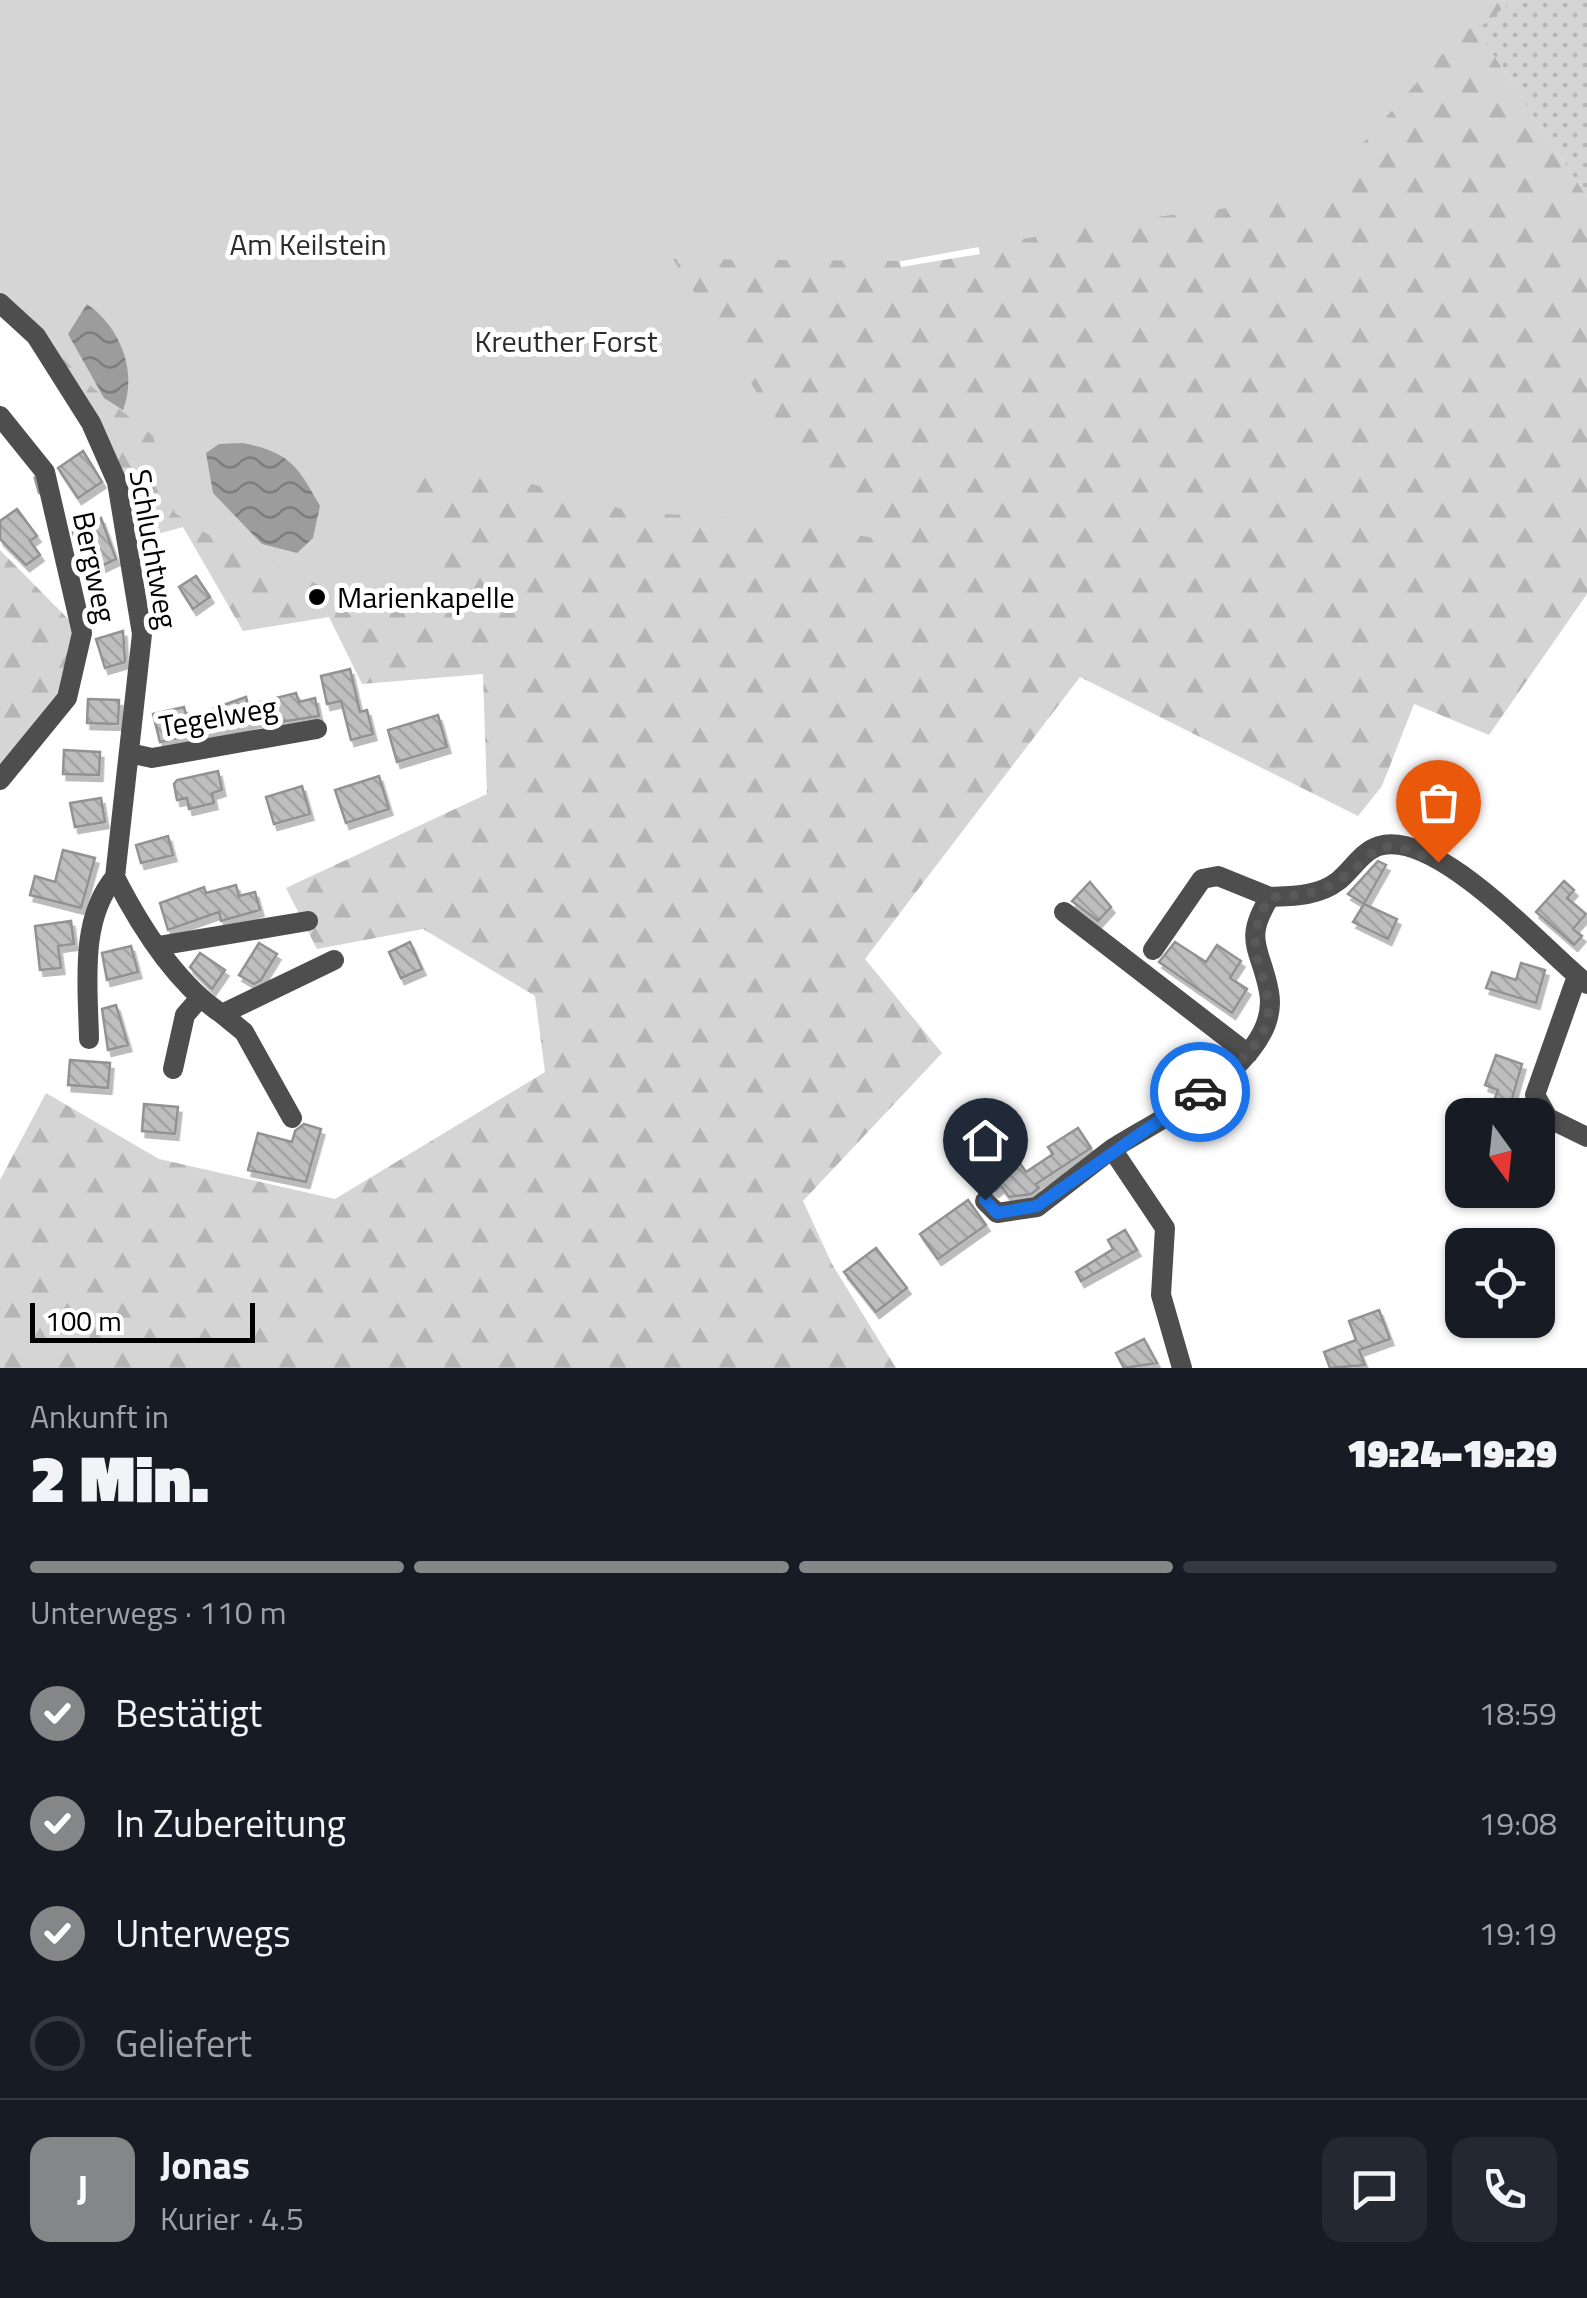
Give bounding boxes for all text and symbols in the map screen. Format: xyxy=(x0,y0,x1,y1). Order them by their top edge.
park label: Am Keilstein xyxy=(229,221,387,267)
park label: Kreuther Forst xyxy=(475,318,658,364)
street label: Schluchtweg xyxy=(117,466,191,632)
street label: Bergweg xyxy=(61,507,129,627)
place label: Marienkapelle xyxy=(337,574,515,620)
marker: Marienkapelle xyxy=(306,586,328,608)
street label: Tegelweg xyxy=(155,683,281,749)
pin xyxy=(1396,760,1481,863)
icon: bag xyxy=(1411,775,1466,830)
courier xyxy=(1150,1042,1250,1142)
icon: car xyxy=(1173,1065,1228,1120)
pin xyxy=(943,1098,1028,1201)
north arrow xyxy=(1445,1098,1555,1208)
map controls xyxy=(1445,1098,1555,1338)
icon: home xyxy=(958,1113,1013,1168)
button: locate xyxy=(1445,1228,1555,1338)
scale bar xyxy=(30,1298,255,1342)
text: 100 m xyxy=(45,1299,122,1342)
text: Ankunft in xyxy=(30,1392,169,1440)
text: 19:24–19:29 xyxy=(1347,1424,1557,1482)
text: 2 Min. xyxy=(30,1428,209,1527)
text: Unterwegs · 110 m xyxy=(30,1588,286,1636)
text: Bestätigt xyxy=(115,1684,262,1742)
icon: check xyxy=(30,1686,85,1741)
text: 18:59 xyxy=(1478,1689,1557,1737)
text: In Zubereitung xyxy=(115,1794,346,1852)
icon: check xyxy=(30,1796,85,1851)
text: 19:08 xyxy=(1478,1799,1557,1847)
text: Unterwegs xyxy=(115,1904,291,1962)
icon: check xyxy=(30,1906,85,1961)
text: 19:19 xyxy=(1478,1909,1557,1957)
text: Geliefert xyxy=(115,2014,252,2072)
text: Jonas xyxy=(160,2136,250,2194)
button: chat xyxy=(1322,2137,1427,2242)
button: phone xyxy=(1452,2137,1557,2242)
text: J xyxy=(77,2160,88,2218)
text: Kurier · 4.5 xyxy=(160,2194,304,2242)

